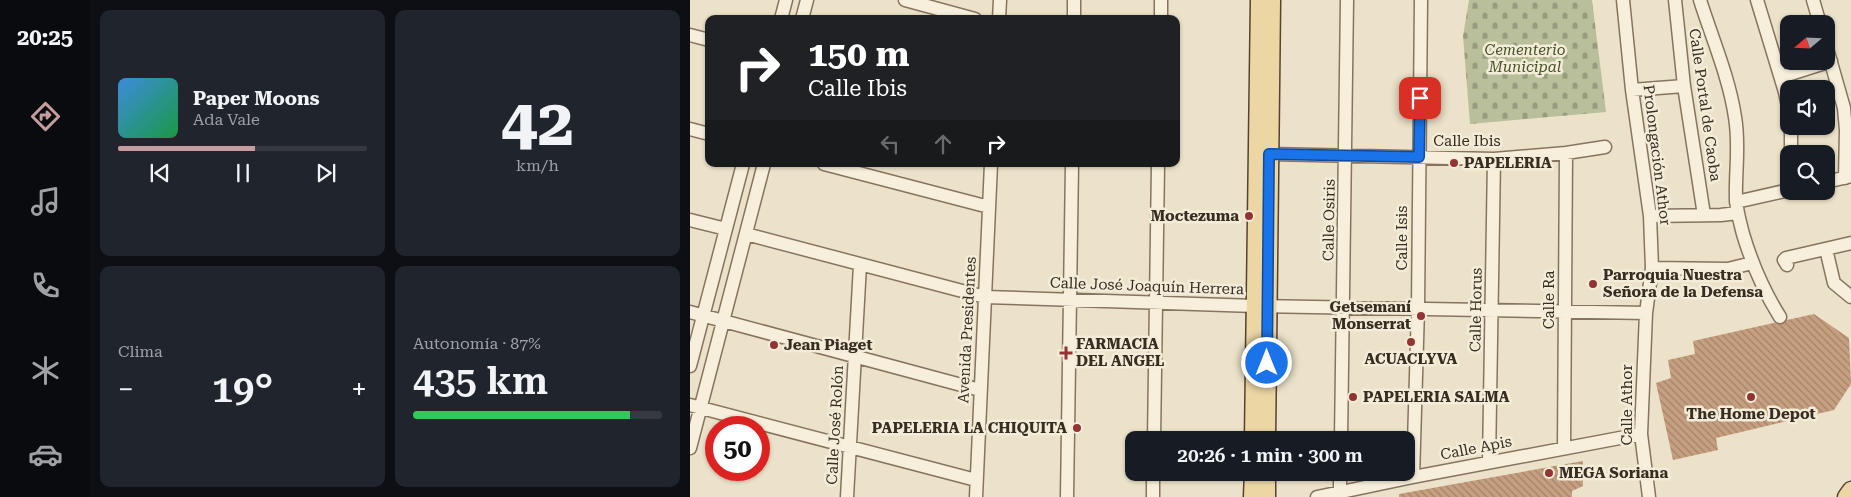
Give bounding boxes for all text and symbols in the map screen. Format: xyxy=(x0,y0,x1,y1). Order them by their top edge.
north arrow xyxy=(1780,15,1835,70)
map controls xyxy=(1780,15,1835,200)
text: 20:25 xyxy=(17,25,73,50)
street label: Calle Portal de Caoba xyxy=(1685,27,1725,183)
text: 150 m xyxy=(808,34,909,75)
icon: right xyxy=(725,35,790,100)
park label: Cementerio Municipal xyxy=(1484,41,1566,76)
text: Calle Ibis xyxy=(808,76,907,101)
pin xyxy=(1399,77,1441,119)
button: sound xyxy=(1780,80,1835,135)
icon: arrive xyxy=(1406,84,1434,112)
street label: Prolongación Athor xyxy=(1639,84,1675,226)
text: 42 xyxy=(501,85,574,161)
text: Paper Moons xyxy=(193,87,320,110)
icon: directions xyxy=(28,99,63,134)
text: Ada Vale xyxy=(193,110,260,129)
icon: left xyxy=(876,130,904,158)
icon: ahead xyxy=(929,130,957,158)
icon: right xyxy=(982,130,1010,158)
street label: Calle Ibis xyxy=(1433,132,1501,150)
button: search xyxy=(1780,145,1835,200)
place label: PAPELERIA xyxy=(1464,154,1552,172)
text: km/h xyxy=(516,156,559,175)
marker: PAPELERIA xyxy=(1448,157,1460,169)
icon: previous xyxy=(146,159,174,187)
icon: pause xyxy=(229,159,257,187)
icon: next xyxy=(312,159,340,187)
street label: Calle Osiris xyxy=(1319,179,1339,261)
icon: music xyxy=(28,184,63,219)
street label: Calle Isis xyxy=(1393,206,1411,270)
place label: Moctezuma xyxy=(1151,207,1239,225)
marker: Moctezuma xyxy=(1243,210,1255,222)
street label: Avenida Presidentes xyxy=(954,256,980,404)
place label: Parroquia Nuestra Señora de la Defensa xyxy=(1603,266,1763,301)
icon: phone xyxy=(28,268,63,303)
street label: Calle Horus xyxy=(1466,268,1486,352)
street label: Calle Ra xyxy=(1540,271,1558,329)
street label: Calle José Joaquín Herrera xyxy=(1050,274,1244,298)
marker: Parroquia Nuestra Señora de la Defensa xyxy=(1587,278,1599,290)
place label: Getsemaní Monserrat xyxy=(1329,298,1411,333)
marker: Getsemaní Monserrat xyxy=(1415,310,1427,322)
text: Autonomía · 87% xyxy=(413,334,541,353)
place label: FARMACIA DEL ANGEL xyxy=(1076,335,1165,370)
place label: Jean Piaget xyxy=(784,336,873,354)
position arrow xyxy=(1240,336,1292,388)
marker: ACUACLYVA xyxy=(1405,336,1417,348)
marker: Jean Piaget xyxy=(768,339,780,351)
text: Clima xyxy=(118,342,163,361)
marker: FARMACIA DEL ANGEL xyxy=(1060,347,1072,359)
place label: ACUACLYVA xyxy=(1365,350,1458,368)
icon: climate xyxy=(28,353,63,388)
text: 435 km xyxy=(413,359,548,403)
street label: Calle José Rolón xyxy=(823,364,847,485)
street label: Calle Athor xyxy=(1618,364,1636,446)
text: 19° xyxy=(212,367,273,411)
text: − xyxy=(118,373,134,406)
text: + xyxy=(351,373,367,406)
place label: PAPELERIA SALMA xyxy=(1363,388,1510,406)
marker: PAPELERIA SALMA xyxy=(1347,391,1359,403)
marker: The Home Depot xyxy=(1745,391,1757,403)
place label: The Home Depot xyxy=(1686,405,1816,423)
speed limit sign: 50 xyxy=(705,416,770,481)
place label: PAPELERIA LA CHIQUITA xyxy=(872,419,1067,437)
marker: PAPELERIA LA CHIQUITA xyxy=(1071,422,1083,434)
street label: Calle Apis xyxy=(1439,432,1513,464)
icon: car xyxy=(28,437,63,472)
text: 20:26 · 1 min · 300 m xyxy=(1177,444,1363,467)
place label: MEGA Soriana xyxy=(1559,464,1668,482)
marker: MEGA Soriana xyxy=(1543,467,1555,479)

